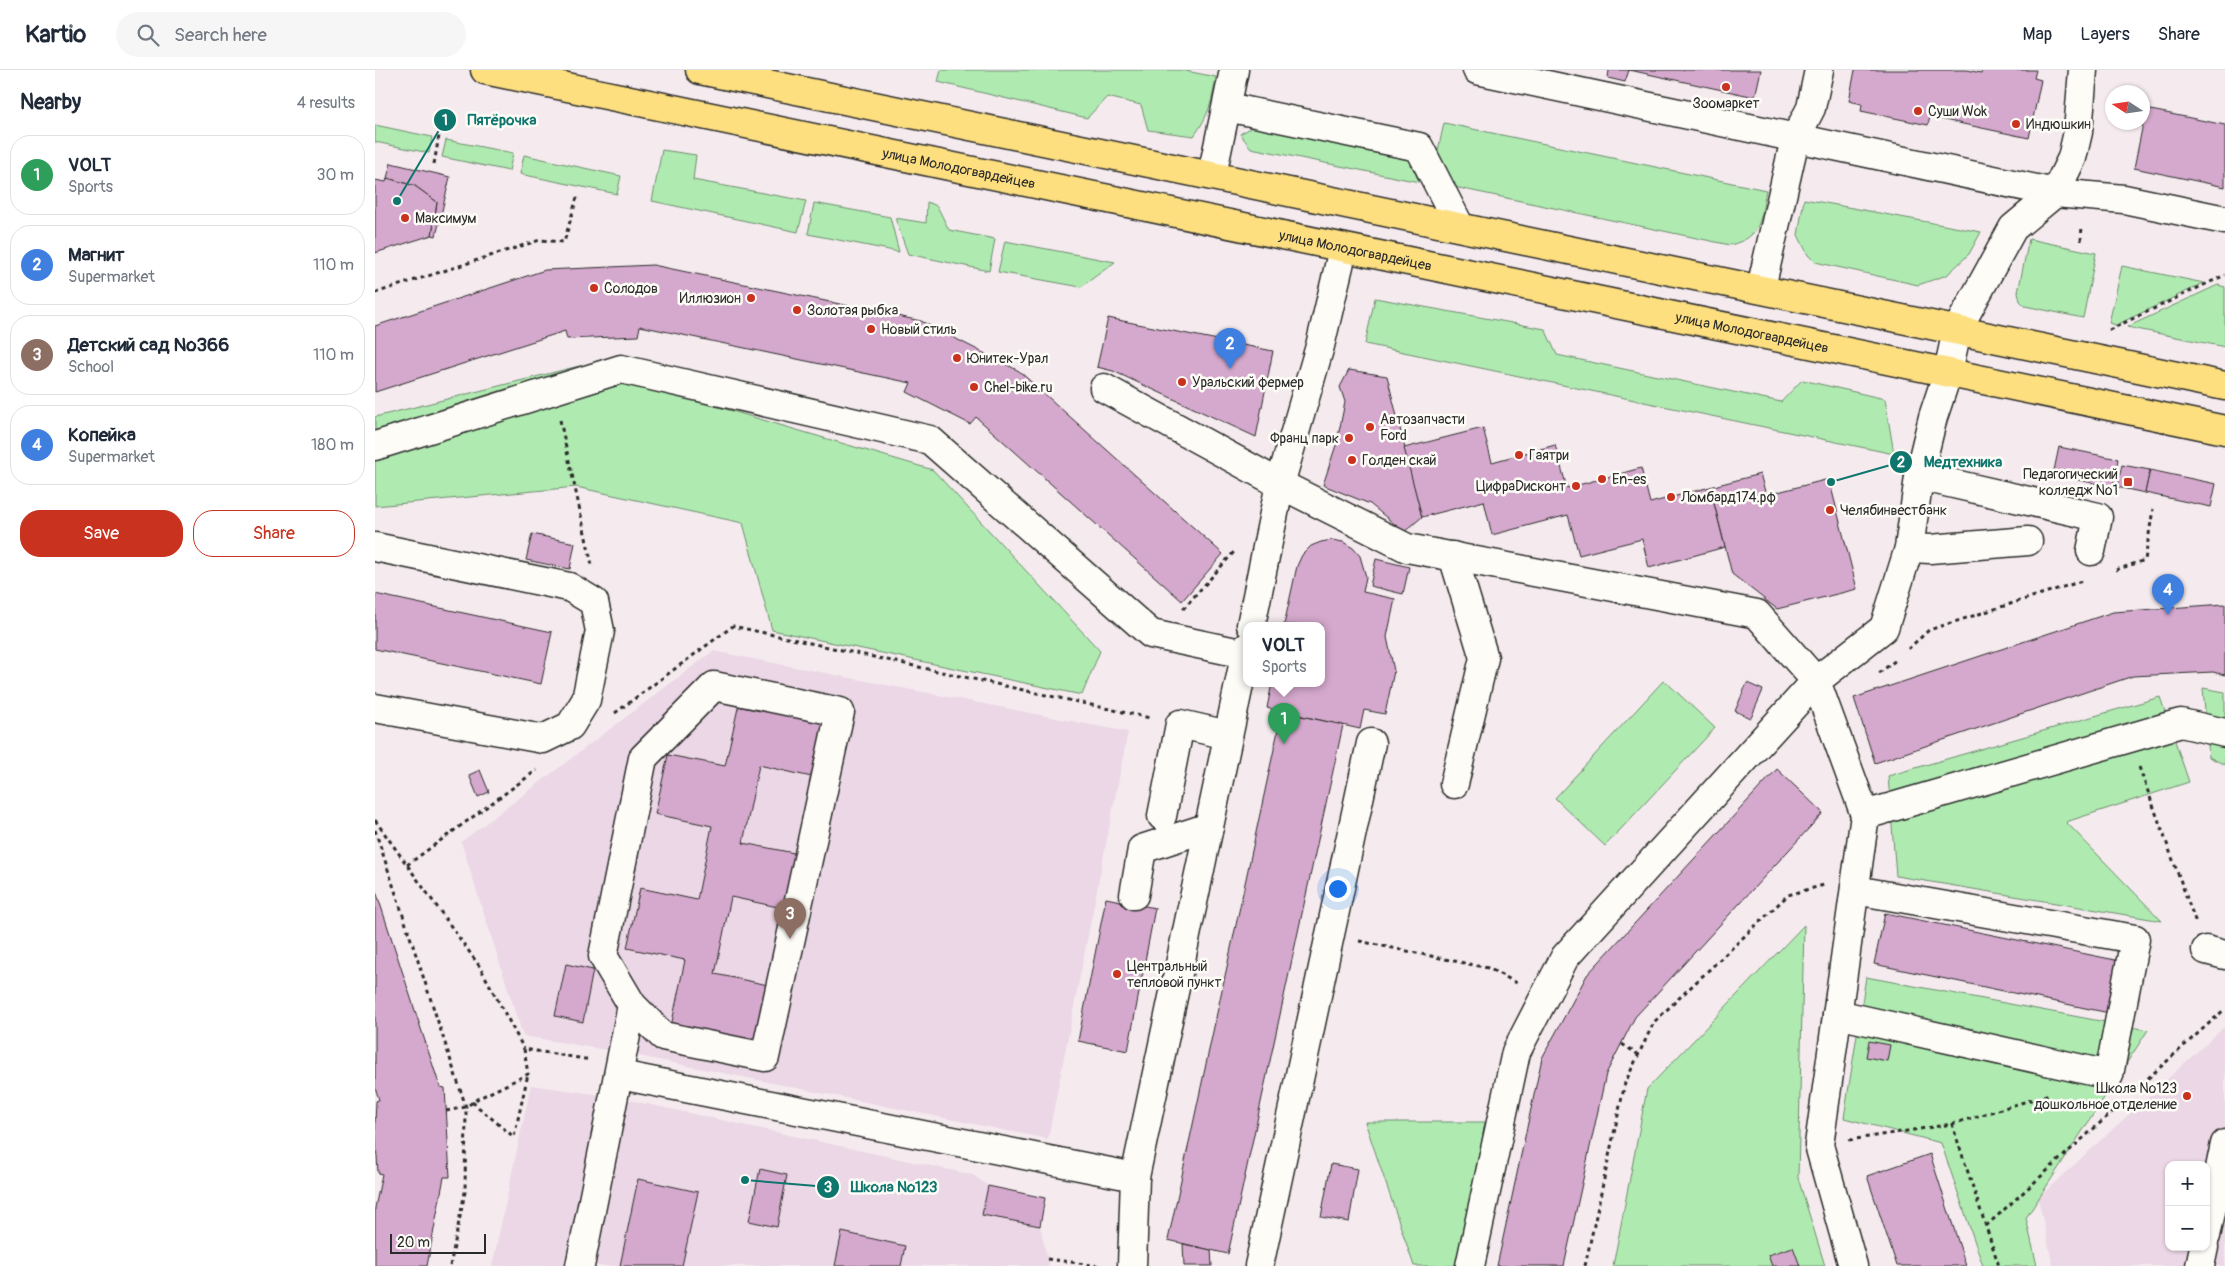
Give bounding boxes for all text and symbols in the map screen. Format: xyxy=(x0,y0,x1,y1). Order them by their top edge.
search box xyxy=(116,12,466,57)
text: Kartio xyxy=(25,20,86,49)
icon: search xyxy=(134,21,162,49)
text: Search here xyxy=(174,23,267,47)
text: Map xyxy=(2023,23,2052,46)
text: Layers xyxy=(2080,23,2130,46)
text: Share xyxy=(2158,23,2200,46)
marker: Зоомаркет xyxy=(1720,81,1732,93)
north arrow xyxy=(2105,85,2150,130)
text: Nearby xyxy=(20,89,81,116)
text: 4 results xyxy=(297,93,355,113)
place label: Зоомаркет xyxy=(1693,95,1759,112)
place label: Суши Wok xyxy=(1928,103,1987,120)
callout: Пятёрочка xyxy=(432,105,546,135)
marker: Суши Wok xyxy=(1912,105,1924,117)
text: 1 xyxy=(442,111,448,130)
text: Пятёрочка xyxy=(467,111,537,130)
place label: Индюшкин xyxy=(2026,116,2091,133)
marker: Индюшкин xyxy=(2010,118,2022,130)
street label: улица Молодогвардейцев xyxy=(880,144,1037,193)
text: VOLT xyxy=(68,153,111,177)
text: 1 xyxy=(34,165,40,185)
text: 30 m xyxy=(316,165,354,185)
text: Sports xyxy=(68,177,113,197)
place label: Максимум xyxy=(415,210,477,227)
marker: Максимум xyxy=(399,212,411,224)
street label: улица Молодогвардейцев xyxy=(1276,226,1434,275)
text: Магнит xyxy=(68,243,124,267)
text: 2 xyxy=(33,255,41,275)
text: 110 m xyxy=(313,255,354,275)
text: Supermarket xyxy=(68,267,155,287)
place label: Солодов xyxy=(604,280,658,297)
marker: Солодов xyxy=(588,282,600,294)
place label: Иллюзион xyxy=(679,290,741,307)
marker: Иллюзион xyxy=(745,292,757,304)
place label: Золотая рыбка xyxy=(807,302,898,319)
marker: Золотая рыбка xyxy=(791,304,803,316)
street label: улица Молодогвардейцев xyxy=(1673,308,1830,357)
place label: Новый стиль xyxy=(881,321,957,338)
marker: Новый стиль xyxy=(865,323,877,335)
pin: 2 xyxy=(1214,328,1246,369)
text: Детский сад №366 xyxy=(68,333,229,357)
text: 3 xyxy=(33,345,41,365)
text: 110 m xyxy=(313,345,354,365)
place label: Юнитек-Урал xyxy=(967,350,1048,367)
marker: Юнитек-Урал xyxy=(951,352,963,364)
text: School xyxy=(68,357,114,377)
place label: Уральский фермер xyxy=(1192,374,1304,391)
marker: Уральский фермер xyxy=(1176,376,1188,388)
place label: Chel-bike.ru xyxy=(984,379,1053,396)
marker: Chel-bike.ru xyxy=(968,381,980,393)
place label: Автозапчасти Ford xyxy=(1380,411,1465,444)
marker: Автозапчасти Ford xyxy=(1364,421,1376,433)
text: Копейка xyxy=(68,423,136,447)
place label: Франц парк xyxy=(1270,430,1339,447)
marker: Франц парк xyxy=(1343,432,1355,444)
text: 4 xyxy=(32,435,42,455)
text: 180 m xyxy=(311,435,354,455)
text: Supermarket xyxy=(68,447,155,467)
place label: Гаятри xyxy=(1529,447,1569,464)
callout: Медтехника xyxy=(1889,447,2012,477)
marker: Гаятри xyxy=(1513,449,1525,461)
place label: Голден скай xyxy=(1362,452,1436,469)
text: 2 xyxy=(1897,453,1905,472)
text: Медтехника xyxy=(1924,453,2002,472)
marker: Голден скай xyxy=(1346,454,1358,466)
place label: Педагогический колледж №1 xyxy=(2023,466,2118,499)
place label: En-es xyxy=(1612,471,1647,488)
marker: En-es xyxy=(1596,473,1608,485)
marker: Педагогический колледж №1 xyxy=(2122,476,2134,488)
place label: ЦифраDисконт xyxy=(1476,478,1566,495)
marker: ЦифраDисконт xyxy=(1570,480,1582,492)
place label: Ломбард174.рф xyxy=(1680,489,1776,506)
marker: Ломбард174.рф xyxy=(1665,491,1677,503)
place label: Челябинвестбанк xyxy=(1840,502,1947,519)
marker: Челябинвестбанк xyxy=(1824,504,1836,516)
button: Save xyxy=(20,510,183,557)
button: Share xyxy=(193,510,355,557)
pin: 4 xyxy=(2152,574,2184,615)
popup xyxy=(1243,622,1325,687)
text: VOLT xyxy=(1262,633,1305,657)
text: Sports xyxy=(1262,657,1306,677)
pin: 1 xyxy=(1268,703,1300,744)
your location xyxy=(1325,876,1351,902)
pin: 3 xyxy=(774,898,806,939)
place label: Центральный тепловой пункт xyxy=(1127,958,1221,991)
marker: Центральный тепловой пункт xyxy=(1111,968,1123,980)
place label: Школа №123 дошкольное отделение xyxy=(2034,1080,2177,1113)
marker: Школа №123 дошкольное отделение xyxy=(2181,1090,2193,1102)
map controls xyxy=(2165,1161,2210,1251)
button: + xyxy=(2165,1161,2210,1206)
callout: Школа №123 xyxy=(815,1172,947,1202)
text: 3 xyxy=(824,1178,832,1197)
text: Школа №123 xyxy=(850,1178,937,1197)
button: − xyxy=(2165,1206,2210,1251)
scale bar xyxy=(390,1231,486,1254)
text: 20 m xyxy=(397,1234,430,1251)

